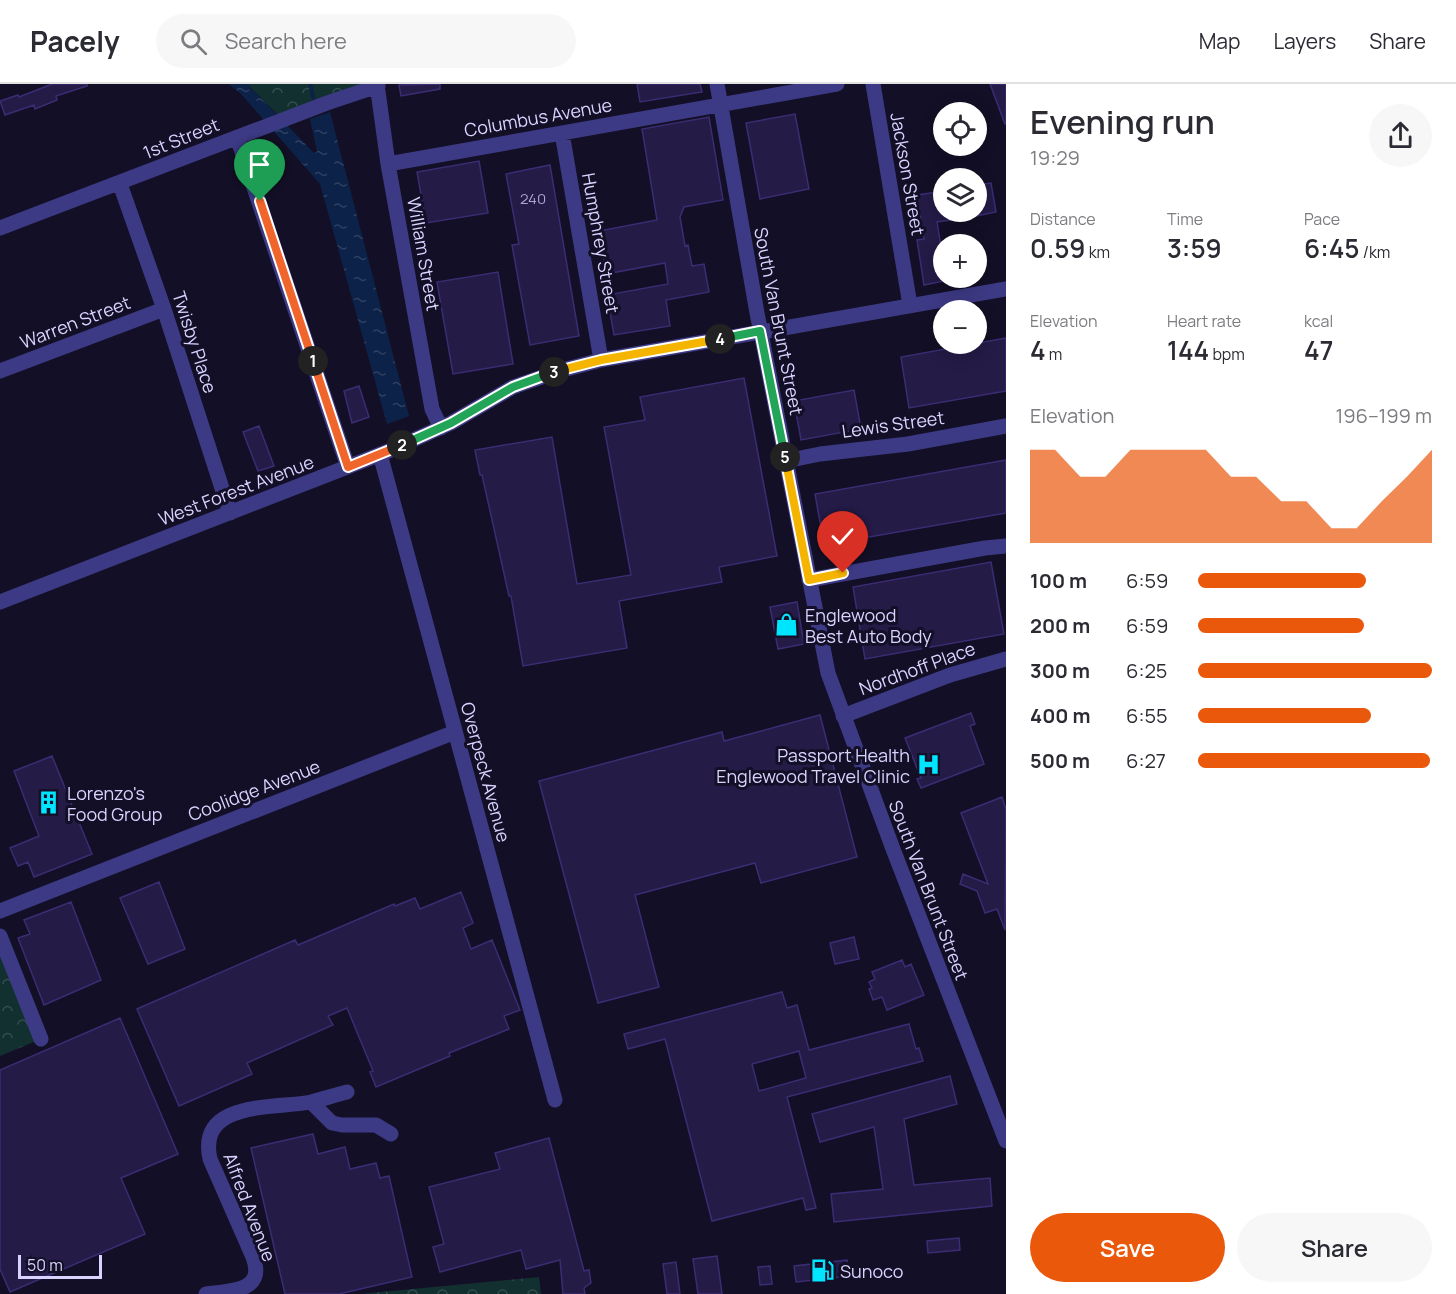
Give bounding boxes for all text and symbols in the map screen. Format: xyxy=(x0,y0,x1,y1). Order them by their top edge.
search box xyxy=(156,14,576,68)
text: Pacely xyxy=(30,22,120,60)
icon: search xyxy=(177,25,210,58)
text: Search here xyxy=(225,26,347,56)
text: Map xyxy=(1199,27,1240,55)
text: Layers xyxy=(1273,27,1336,55)
text: Share xyxy=(1369,27,1426,55)
street label: Columbus Avenue xyxy=(462,92,614,142)
text: Evening run xyxy=(1030,99,1215,144)
map controls xyxy=(933,102,987,354)
button: locate xyxy=(933,102,987,156)
button: share xyxy=(1369,104,1432,167)
street label: Jackson Street xyxy=(885,111,931,237)
street label: 1st Street xyxy=(139,112,223,164)
pin xyxy=(234,139,285,201)
text: 19:29 xyxy=(1030,144,1080,171)
icon: arrive xyxy=(243,148,276,181)
button: layers xyxy=(933,168,987,222)
street label: Humphrey Street xyxy=(577,171,625,315)
house number: 240 xyxy=(520,188,546,209)
street label: William Street xyxy=(402,195,446,313)
text: Distance xyxy=(1030,208,1096,230)
text: Time xyxy=(1167,208,1203,230)
text: Pace xyxy=(1304,208,1340,230)
street label: South Van Brunt Street xyxy=(749,225,809,417)
text: 0.59 xyxy=(1030,230,1085,266)
text: 3:59 xyxy=(1167,230,1222,266)
text: 6:45 xyxy=(1304,230,1360,266)
button: + xyxy=(933,234,987,288)
text: km xyxy=(1085,241,1110,263)
text: /km xyxy=(1360,241,1390,263)
street label: Twisby Place xyxy=(167,288,223,396)
street label: Warren Street xyxy=(16,290,134,354)
button: − xyxy=(933,300,987,354)
text: Elevation xyxy=(1030,310,1098,332)
text: Heart rate xyxy=(1167,310,1241,332)
text: kcal xyxy=(1304,310,1333,332)
pin: 4 xyxy=(705,324,735,354)
text: 4 xyxy=(715,328,725,350)
text: 4 xyxy=(1030,332,1046,368)
text: 144 xyxy=(1167,332,1209,368)
text: 47 xyxy=(1304,332,1333,368)
text: m xyxy=(1046,343,1062,365)
text: bpm xyxy=(1209,343,1245,365)
pin: 1 xyxy=(298,346,328,376)
text: 1 xyxy=(309,350,317,372)
pin: 3 xyxy=(539,357,569,387)
text: 3 xyxy=(549,361,559,383)
text: Elevation xyxy=(1030,402,1114,429)
text: 196–199 m xyxy=(1335,402,1432,429)
street label: Lewis Street xyxy=(840,405,946,443)
pin: 2 xyxy=(387,430,417,460)
text: 2 xyxy=(397,434,407,456)
pin: 5 xyxy=(770,442,800,472)
text: 5 xyxy=(780,446,790,468)
street label: West Forest Avenue xyxy=(155,449,317,531)
pin xyxy=(817,511,868,573)
icon: check xyxy=(826,520,859,553)
text: 100 m xyxy=(1030,567,1087,594)
text: 6:59 xyxy=(1126,567,1168,594)
place label: Englewood Best Auto Body xyxy=(805,603,932,648)
shop icon: Englewood Best Auto Body xyxy=(774,612,800,638)
text: 200 m xyxy=(1030,612,1090,639)
text: 6:59 xyxy=(1126,612,1168,639)
street label: Nordhoff Place xyxy=(856,636,978,700)
text: 300 m xyxy=(1030,657,1090,684)
text: 6:25 xyxy=(1126,657,1167,684)
street label: Overpeck Avenue xyxy=(456,699,516,845)
text: 400 m xyxy=(1030,702,1090,729)
text: 6:55 xyxy=(1126,702,1168,729)
place label: Passport Health Englewood Travel Clinic xyxy=(716,743,910,788)
text: 500 m xyxy=(1030,747,1090,774)
text: 6:27 xyxy=(1126,747,1166,774)
hospital icon: Passport Health Englewood Travel Clinic xyxy=(915,752,941,778)
street label: Coolidge Avenue xyxy=(185,754,323,826)
place label: Lorenzo's Food Group xyxy=(67,781,162,826)
building icon: Lorenzo's Food Group xyxy=(36,790,62,816)
street label: South Van Brunt Street xyxy=(884,797,974,983)
street label: Alfred Avenue xyxy=(218,1149,282,1265)
button: Save xyxy=(1030,1213,1225,1282)
button: Share xyxy=(1237,1213,1432,1282)
scale bar xyxy=(18,1252,102,1280)
text: 50 m xyxy=(27,1254,63,1276)
fuel station icon: Sunoco xyxy=(809,1258,835,1284)
place label: Sunoco xyxy=(840,1259,903,1283)

